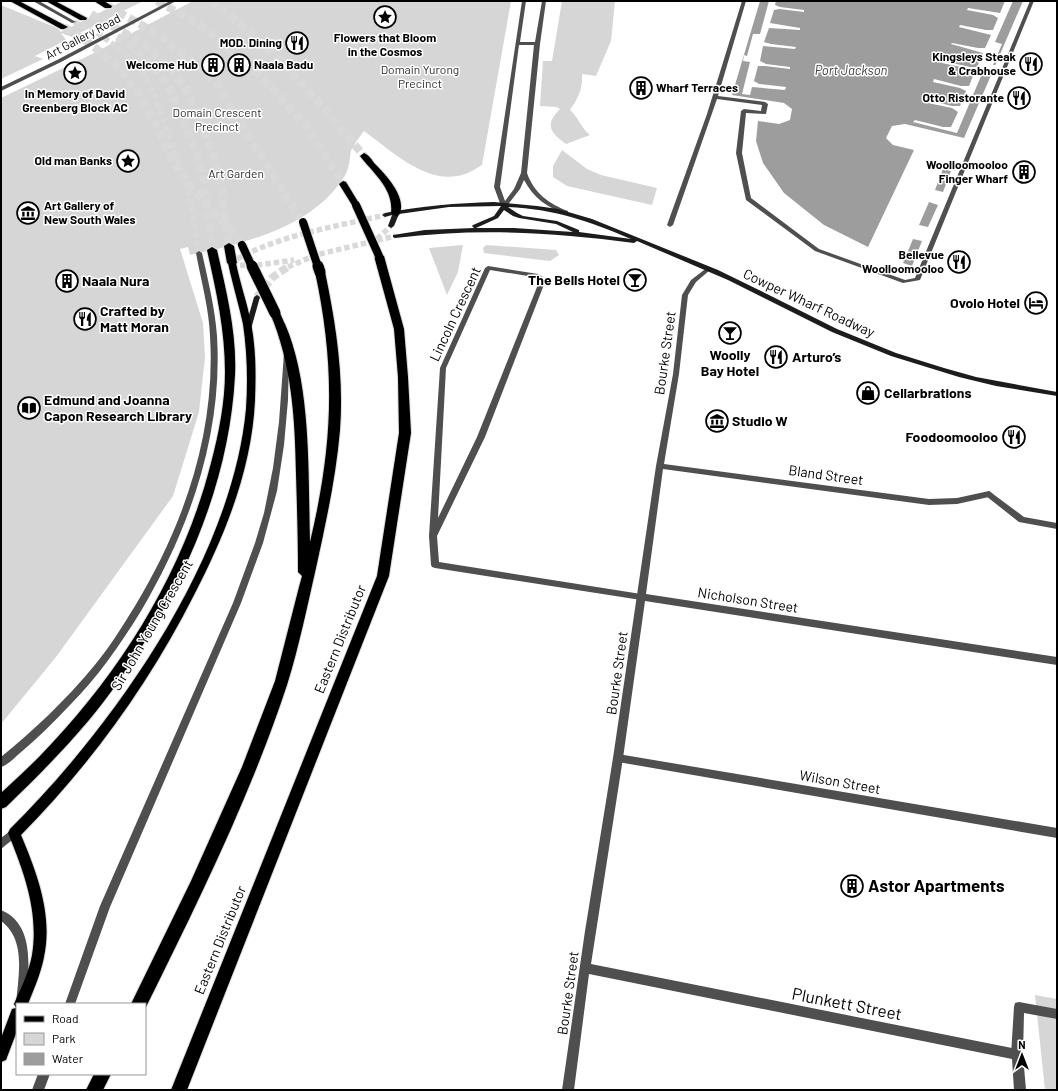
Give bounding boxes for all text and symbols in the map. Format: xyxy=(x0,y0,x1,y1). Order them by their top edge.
place icon: Flowers that Bloom in the Cosmos xyxy=(372,4,398,30)
street label: Art Gallery Road xyxy=(43,10,122,62)
restaurant icon: MOD. Dining xyxy=(284,30,310,56)
place label: Flowers that Bloom in the Cosmos xyxy=(334,30,436,58)
place label: MOD. Dining xyxy=(220,35,282,49)
place label: Kingsleys Steak & Crabhouse xyxy=(932,49,1017,77)
restaurant icon: Kingsleys Steak & Crabhouse xyxy=(1018,51,1044,77)
building icon: Welcome Hub xyxy=(200,52,226,78)
building icon: Naala Badu xyxy=(226,52,252,78)
place label: Welcome Hub xyxy=(126,57,198,71)
place label: Naala Badu xyxy=(254,57,313,71)
place icon: In Memory of David Greenberg Block AC xyxy=(62,60,88,86)
park label: Domain Yurong Precinct xyxy=(381,62,459,90)
water label: Port Jackson xyxy=(815,62,888,78)
building icon: Wharf Terraces xyxy=(628,75,654,101)
place label: Wharf Terraces xyxy=(656,80,738,94)
restaurant icon: Otto Ristorante xyxy=(1006,85,1032,111)
place label: In Memory of David Greenberg Block AC xyxy=(22,86,128,114)
place label: Otto Ristorante xyxy=(922,90,1004,104)
park label: Domain Crescent Precinct xyxy=(172,105,262,133)
place icon: Old man Banks xyxy=(115,148,141,174)
place label: Old man Banks xyxy=(35,153,112,167)
place label: Woolloomooloo Finger Wharf xyxy=(926,157,1008,185)
building icon: Woolloomooloo Finger Wharf xyxy=(1011,159,1037,185)
park label: Art Garden xyxy=(208,166,264,180)
place label: Art Gallery of New South Wales xyxy=(44,198,135,226)
museum icon: Art Gallery of New South Wales xyxy=(15,200,41,226)
place label: Bellevue Woolloomooloo xyxy=(862,247,944,275)
restaurant icon: Bellevue Woolloomooloo xyxy=(946,249,972,275)
street label: Lincoln Crescent xyxy=(425,264,484,364)
street label: Cowper Wharf Roadway xyxy=(741,265,878,341)
bar icon: The Bells Hotel xyxy=(622,267,648,293)
building icon: Naala Nura xyxy=(54,268,80,294)
place label: The Bells Hotel xyxy=(528,271,620,288)
place label: Naala Nura xyxy=(82,272,149,289)
hotel icon: Ovolo Hotel xyxy=(1023,290,1049,316)
place label: Ovolo Hotel xyxy=(950,294,1020,311)
place label: Crafted by Matt Moran xyxy=(100,302,169,335)
restaurant icon: Crafted by Matt Moran xyxy=(72,306,98,332)
street label: Bourke Street xyxy=(650,310,679,396)
bar icon: Woolly Bay Hotel xyxy=(717,320,743,346)
restaurant icon: Arturo’s xyxy=(763,344,789,370)
place label: Woolly Bay Hotel xyxy=(701,346,759,379)
place label: Arturo’s xyxy=(792,348,841,365)
shop icon: Cellarbrations xyxy=(855,380,881,406)
place label: Cellarbrations xyxy=(884,384,972,401)
place label: Edmund and Joanna Capon Research Library xyxy=(44,391,192,424)
library icon: Edmund and Joanna Capon Research Library xyxy=(16,395,42,421)
museum icon: Studio W xyxy=(704,408,730,434)
place label: Studio W xyxy=(732,412,788,429)
restaurant icon: Foodoomooloo xyxy=(1001,424,1027,450)
place label: Foodoomooloo xyxy=(906,428,998,445)
street label: Bland Street xyxy=(788,461,865,488)
street label: Sir John Young Crescent xyxy=(107,556,196,693)
street label: Eastern Distributor xyxy=(310,582,369,696)
street label: Nicholson Street xyxy=(697,583,800,616)
street label: Bourke Street xyxy=(602,630,631,716)
street label: Wilson Street xyxy=(798,766,882,797)
building icon: Astor Apartments xyxy=(839,873,865,899)
place label: Astor Apartments xyxy=(868,875,1005,895)
street label: Eastern Distributor xyxy=(190,883,249,997)
street label: Bourke Street xyxy=(553,950,582,1036)
street label: Plunkett Street xyxy=(791,983,904,1023)
legend xyxy=(16,1003,146,1075)
text: Road xyxy=(52,1011,79,1025)
text: Park xyxy=(52,1031,76,1045)
north arrow xyxy=(1002,1035,1042,1075)
text: N xyxy=(1018,1038,1026,1051)
text: Water xyxy=(52,1051,84,1065)

